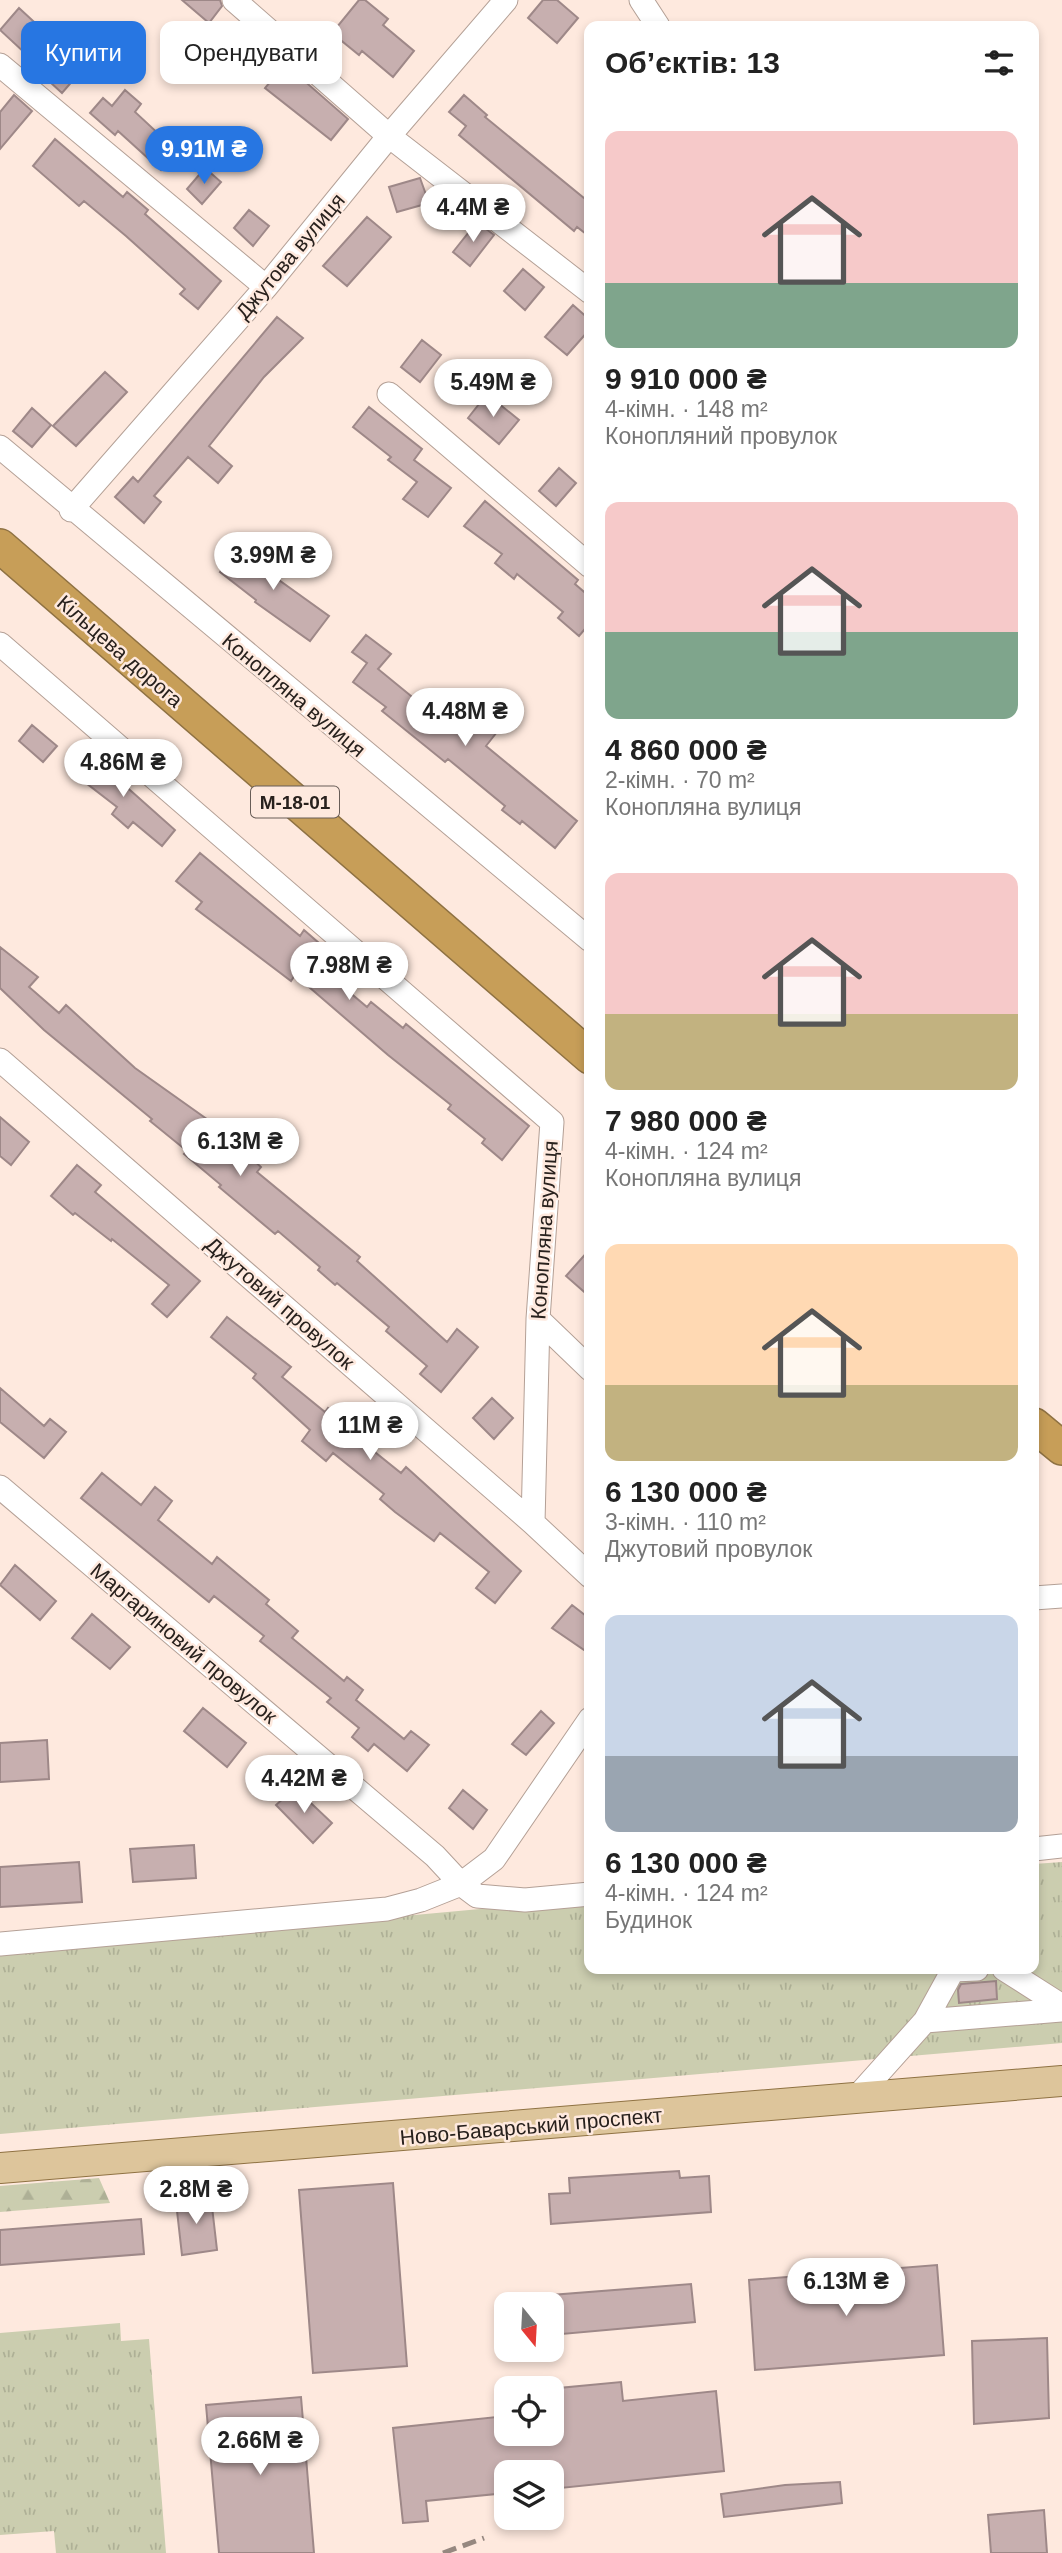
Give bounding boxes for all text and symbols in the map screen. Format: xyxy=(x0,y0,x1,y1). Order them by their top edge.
chip: Купити xyxy=(21,21,146,84)
chip: Орендувати xyxy=(160,21,342,84)
icon: filters xyxy=(980,44,1018,82)
text: Об’єктів: 13 xyxy=(605,46,780,79)
pin: 9.91M ₴ xyxy=(139,127,269,186)
text: 9.91M ₴ xyxy=(161,136,247,162)
icon: home xyxy=(749,177,875,303)
pin: 4.4M ₴ xyxy=(416,184,530,244)
street label: Джутова вулиця xyxy=(231,189,349,323)
text: 4.4M ₴ xyxy=(437,194,509,220)
pin: 5.49M ₴ xyxy=(428,360,558,419)
text: 9 910 000 ₴ xyxy=(605,362,767,395)
text: 5.49M ₴ xyxy=(450,369,536,395)
text: 4-кімн. · 148 m² xyxy=(605,396,768,422)
text: Конопляний провулок xyxy=(605,423,837,449)
pin: 3.99M ₴ xyxy=(208,532,338,592)
text: 3.99M ₴ xyxy=(230,542,316,568)
icon: home xyxy=(749,548,875,674)
street label: Кільцева дорога xyxy=(53,590,187,712)
street label: Конопляна вулиця xyxy=(218,629,370,761)
pin: 4.48M ₴ xyxy=(400,688,530,748)
text: 4.48M ₴ xyxy=(422,698,508,724)
text: 4 860 000 ₴ xyxy=(605,733,767,766)
pin: 4.86M ₴ xyxy=(58,740,188,799)
text: 4.86M ₴ xyxy=(80,749,166,775)
text: 2-кімн. · 70 m² xyxy=(605,767,755,793)
road number: М-18-01 xyxy=(251,786,339,818)
text: Конопляна вулиця xyxy=(605,794,802,820)
icon: home xyxy=(749,919,875,1045)
pin: 7.98M ₴ xyxy=(284,942,414,1002)
text: 7.98M ₴ xyxy=(306,952,392,978)
text: 7 980 000 ₴ xyxy=(605,1104,767,1137)
pin: 6.13M ₴ xyxy=(175,1118,305,1178)
text: 6.13M ₴ xyxy=(197,1128,283,1154)
text: 4-кімн. · 124 m² xyxy=(605,1138,768,1164)
street label: Конопляна вулиця xyxy=(526,1140,562,1320)
text: Конопляна вулиця xyxy=(605,1165,802,1191)
street label: Джутовий провулок xyxy=(201,1232,360,1374)
icon: home xyxy=(749,1290,875,1416)
pin: 11M ₴ xyxy=(321,1402,419,1462)
text: 11M ₴ xyxy=(337,1412,403,1438)
text: 6 130 000 ₴ xyxy=(605,1475,767,1508)
text: 3-кімн. · 110 m² xyxy=(605,1509,766,1535)
text: Джутовий провулок xyxy=(605,1536,812,1562)
street label: Маргариновий провулок xyxy=(86,1558,282,1728)
icon: home xyxy=(749,1661,875,1787)
pin: 4.42M ₴ xyxy=(239,1756,369,1815)
text: 4.42M ₴ xyxy=(261,1765,347,1791)
text: 6 130 000 ₴ xyxy=(605,1846,767,1879)
text: 4-кімн. · 124 m² xyxy=(605,1880,768,1906)
text: Будинок xyxy=(605,1907,692,1933)
street label: Ново-Баварський проспект xyxy=(399,2103,664,2149)
pin: 2.8M ₴ xyxy=(139,2166,253,2226)
text: 2.8M ₴ xyxy=(160,2176,232,2202)
pin: 6.13M ₴ xyxy=(781,2258,911,2318)
text: 6.13M ₴ xyxy=(803,2268,889,2294)
north arrow xyxy=(494,2292,564,2362)
map controls xyxy=(494,2292,564,2530)
button: locate xyxy=(494,2376,564,2446)
pin: 2.66M ₴ xyxy=(195,2418,325,2477)
text: 2.66M ₴ xyxy=(217,2427,303,2453)
button: layers xyxy=(494,2460,564,2530)

